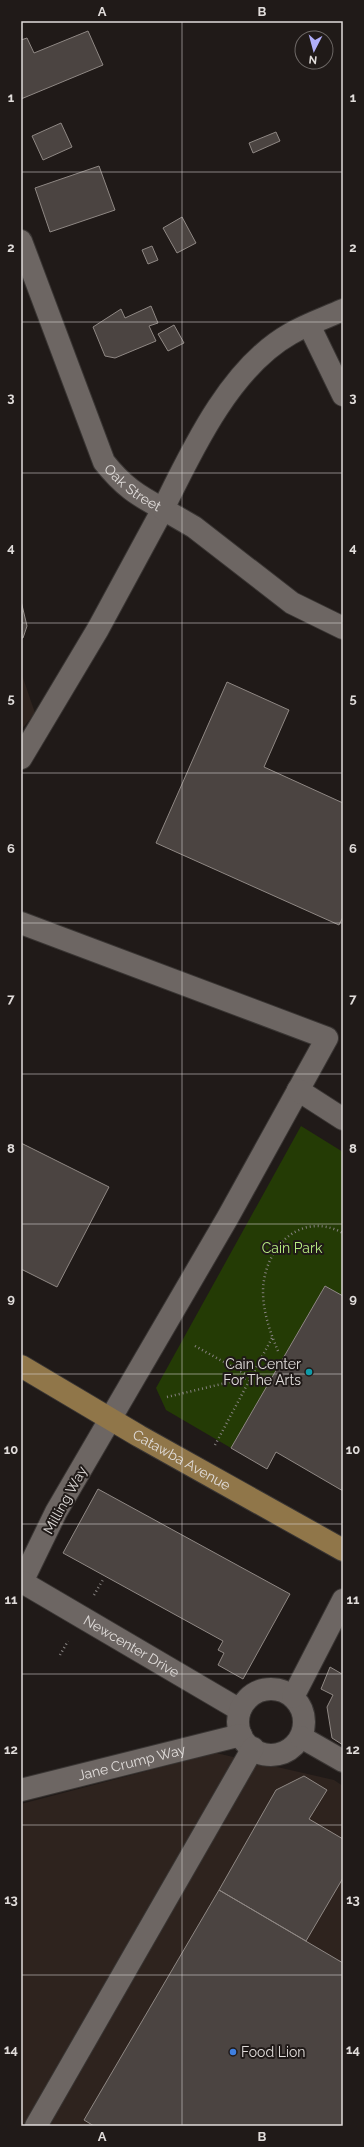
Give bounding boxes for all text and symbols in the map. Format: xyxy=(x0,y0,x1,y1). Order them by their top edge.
text: A xyxy=(98,4,107,19)
text: B xyxy=(258,4,267,19)
north arrow xyxy=(294,30,334,70)
text: N xyxy=(308,53,318,66)
text: 1 xyxy=(8,90,15,105)
text: 1 xyxy=(350,90,357,105)
text: 2 xyxy=(7,240,15,255)
text: 2 xyxy=(349,240,357,255)
text: 3 xyxy=(7,390,15,405)
text: 3 xyxy=(349,390,357,405)
street label: Oak Street xyxy=(101,461,164,515)
text: 4 xyxy=(7,540,15,555)
text: 4 xyxy=(349,540,357,555)
text: 5 xyxy=(7,691,15,706)
text: 5 xyxy=(349,691,357,706)
text: 6 xyxy=(7,841,15,856)
text: 6 xyxy=(349,841,357,856)
text: 7 xyxy=(7,991,15,1006)
text: 7 xyxy=(349,991,357,1006)
text: 8 xyxy=(7,1141,15,1156)
text: 8 xyxy=(349,1141,357,1156)
park label: Cain Park xyxy=(262,1240,323,1256)
text: 9 xyxy=(7,1291,15,1306)
text: 9 xyxy=(349,1291,357,1306)
place label: Cain Center For The Arts xyxy=(223,1356,301,1388)
marker: Cain Center For The Arts xyxy=(304,1367,314,1377)
street label: Catawba Avenue xyxy=(130,1426,233,1493)
text: 10 xyxy=(4,1442,18,1457)
text: 10 xyxy=(346,1442,360,1457)
street label: Milling Way xyxy=(40,1463,90,1537)
text: 11 xyxy=(5,1592,18,1607)
text: 11 xyxy=(347,1592,360,1607)
street label: Newcenter Drive xyxy=(81,1612,182,1681)
street label: Jane Crump Way xyxy=(76,1741,188,1784)
text: 12 xyxy=(4,1742,18,1757)
text: 12 xyxy=(346,1742,360,1757)
text: 13 xyxy=(4,1892,18,1907)
text: 13 xyxy=(346,1892,360,1907)
text: 14 xyxy=(4,2042,18,2057)
text: 14 xyxy=(346,2042,360,2057)
place label: Food Lion xyxy=(241,2044,305,2060)
marker: Food Lion xyxy=(228,2047,238,2057)
text: A xyxy=(98,2129,107,2144)
text: B xyxy=(258,2129,267,2144)

